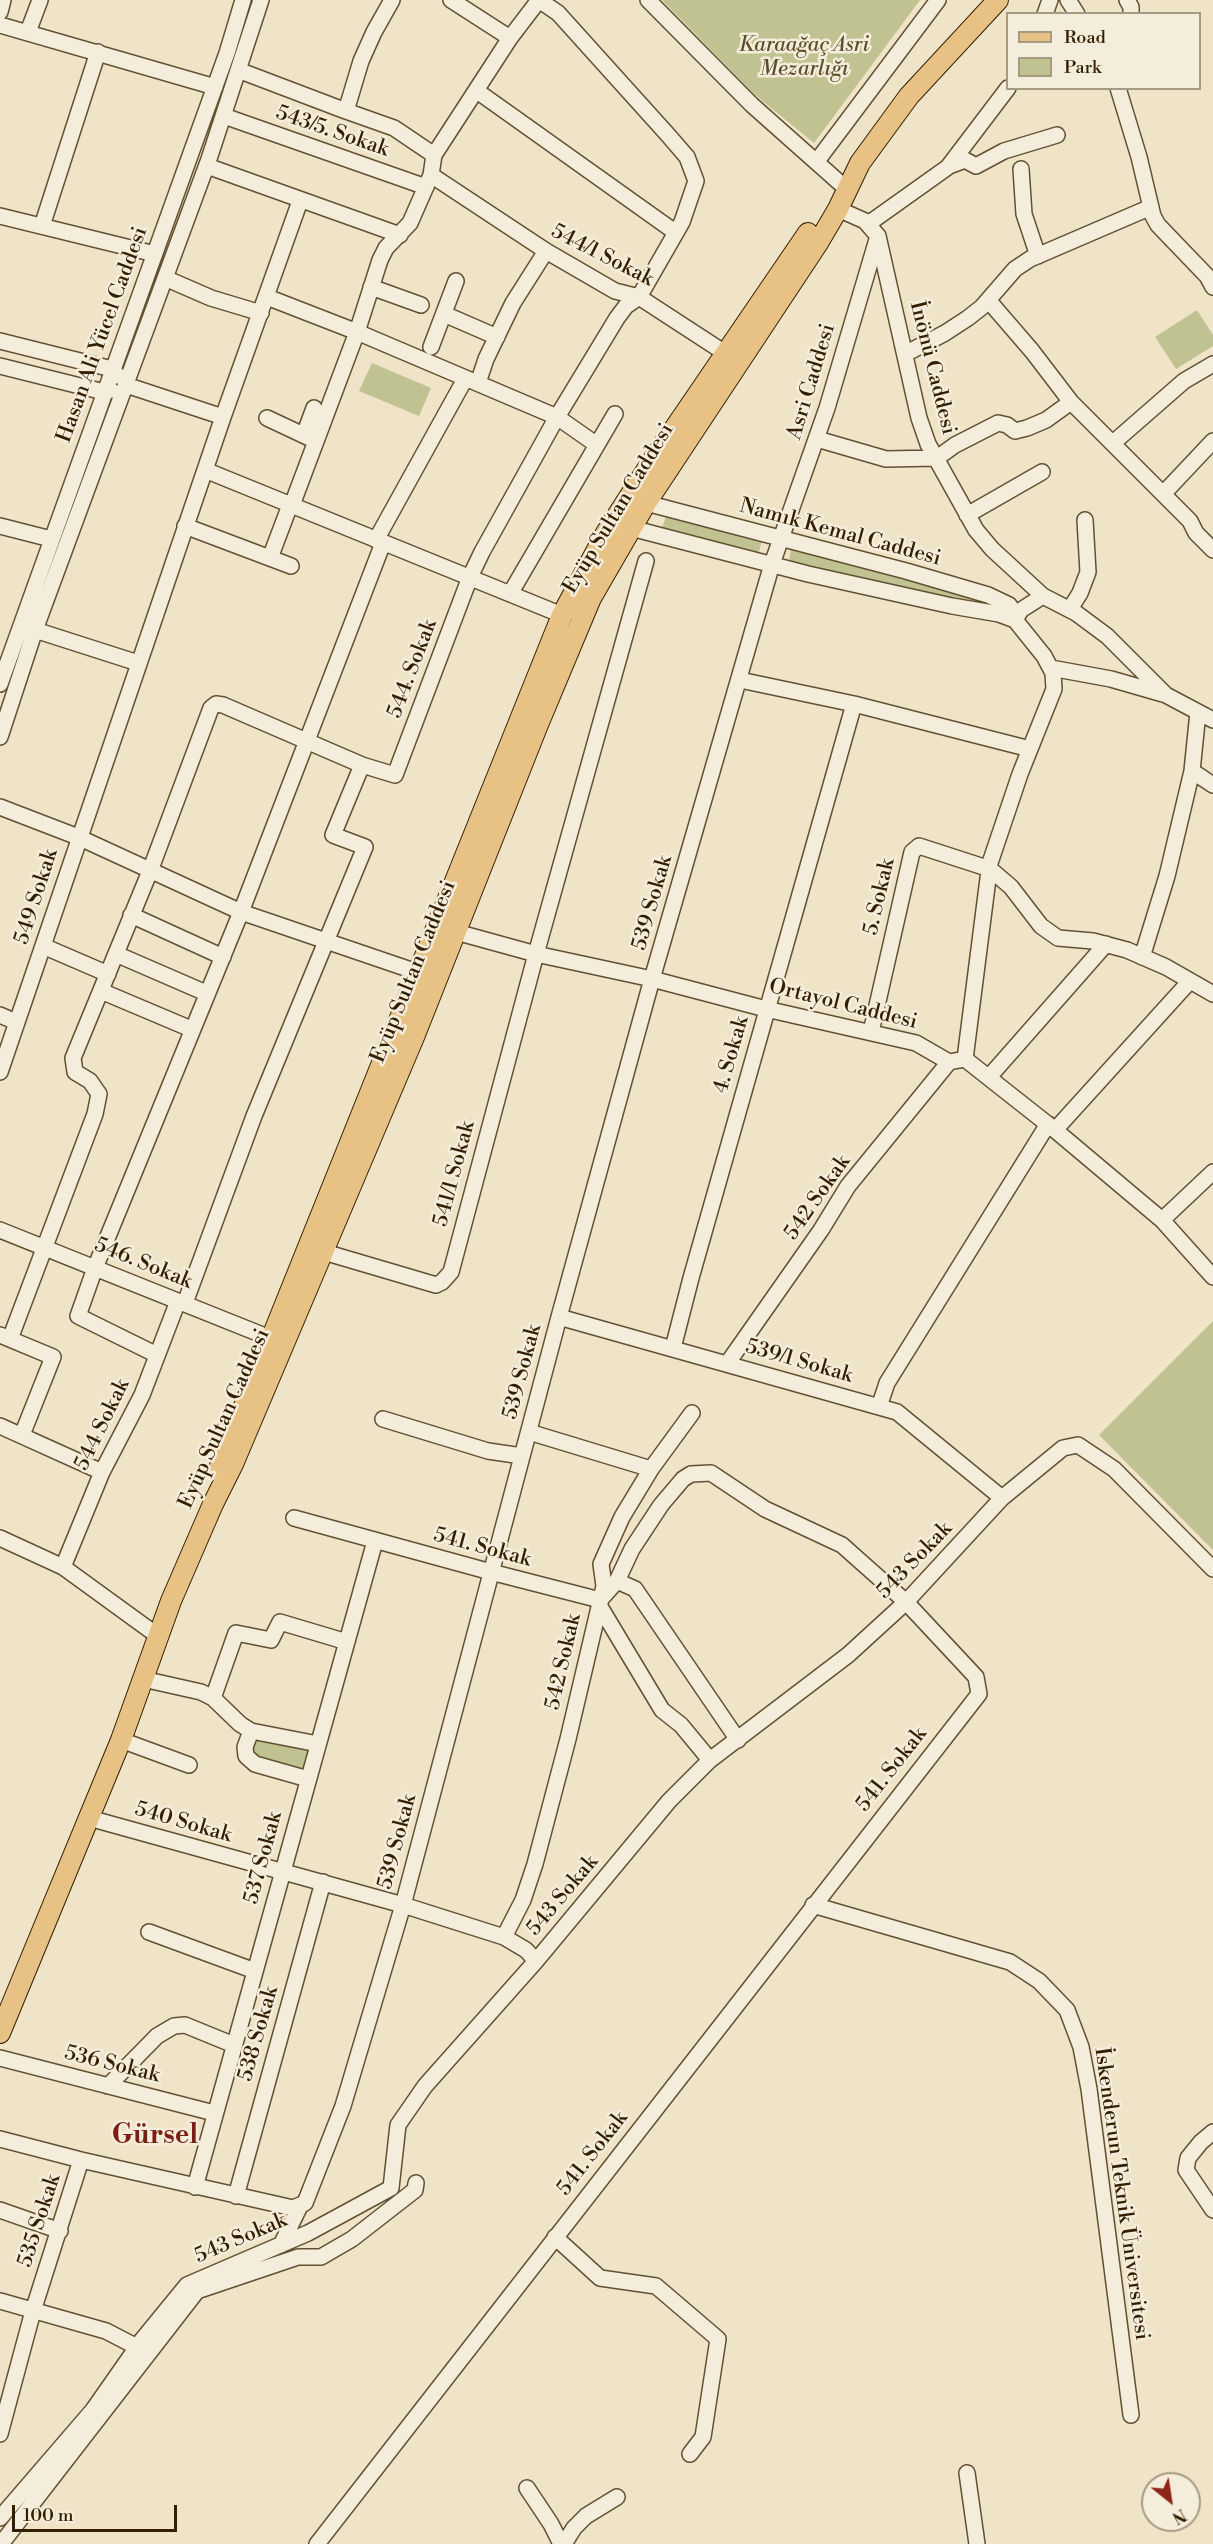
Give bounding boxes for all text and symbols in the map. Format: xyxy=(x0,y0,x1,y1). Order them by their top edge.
legend xyxy=(1006,12,1201,90)
text: Road xyxy=(1064,26,1106,49)
park label: Karaağaç Asri Mezarlığı xyxy=(739,33,869,83)
text: Park xyxy=(1064,56,1101,79)
street label: 543/5. Sokak xyxy=(272,101,392,163)
street label: 544/1 Sokak xyxy=(546,219,658,293)
street label: Hasan Ali Yücel Caddesi xyxy=(52,224,154,446)
street label: İnönü Caddesi xyxy=(903,299,961,437)
street label: Asri Caddesi xyxy=(782,321,842,443)
street label: Eyüp Sultan Caddesi xyxy=(558,419,680,599)
street label: Namık Kemal Caddesi xyxy=(736,494,944,572)
street label: 544. Sokak xyxy=(383,616,443,722)
street label: 549 Sokak xyxy=(10,846,64,948)
street label: 539 Sokak xyxy=(627,853,679,953)
street label: 5. Sokak xyxy=(859,856,901,938)
street label: Eyüp Sultan Caddesi xyxy=(366,877,462,1067)
street label: Ortayol Caddesi xyxy=(766,974,920,1036)
street label: 4. Sokak xyxy=(709,1014,755,1096)
street label: 541/1 Sokak xyxy=(429,1119,481,1229)
street label: 542 Sokak xyxy=(780,1151,856,1245)
street label: 546. Sokak xyxy=(90,1233,196,1295)
street label: 539 Sokak xyxy=(498,1322,548,1422)
street label: Eyüp Sultan Caddesi xyxy=(174,1325,276,1513)
street label: 539/1 Sokak xyxy=(742,1335,856,1389)
street label: 544 Sokak xyxy=(70,1375,136,1475)
street label: 543 Sokak xyxy=(872,1517,958,1605)
street label: 541. Sokak xyxy=(430,1523,534,1573)
street label: 542 Sokak xyxy=(541,1611,587,1713)
street label: 541. Sokak xyxy=(851,1723,933,1817)
street label: 539 Sokak xyxy=(373,1792,423,1892)
street label: 540 Sokak xyxy=(132,1797,234,1849)
street label: 537 Sokak xyxy=(240,1809,288,1907)
street label: 543 Sokak xyxy=(522,1851,604,1941)
street label: 538 Sokak xyxy=(233,1984,285,2084)
street label: 536 Sokak xyxy=(62,2041,162,2089)
street label: İskenderun Teknik Üniversitesi xyxy=(1088,2046,1154,2342)
street label: 541. Sokak xyxy=(552,2107,634,2201)
district label: Gürsel xyxy=(112,2121,198,2153)
street label: 535 Sokak xyxy=(13,2171,67,2271)
street label: 543 Sokak xyxy=(191,2208,291,2270)
north arrow xyxy=(1141,2472,1201,2532)
scale bar xyxy=(15,2493,180,2531)
text: 100 m xyxy=(23,2504,74,2527)
text: N xyxy=(1169,2504,1189,2528)

